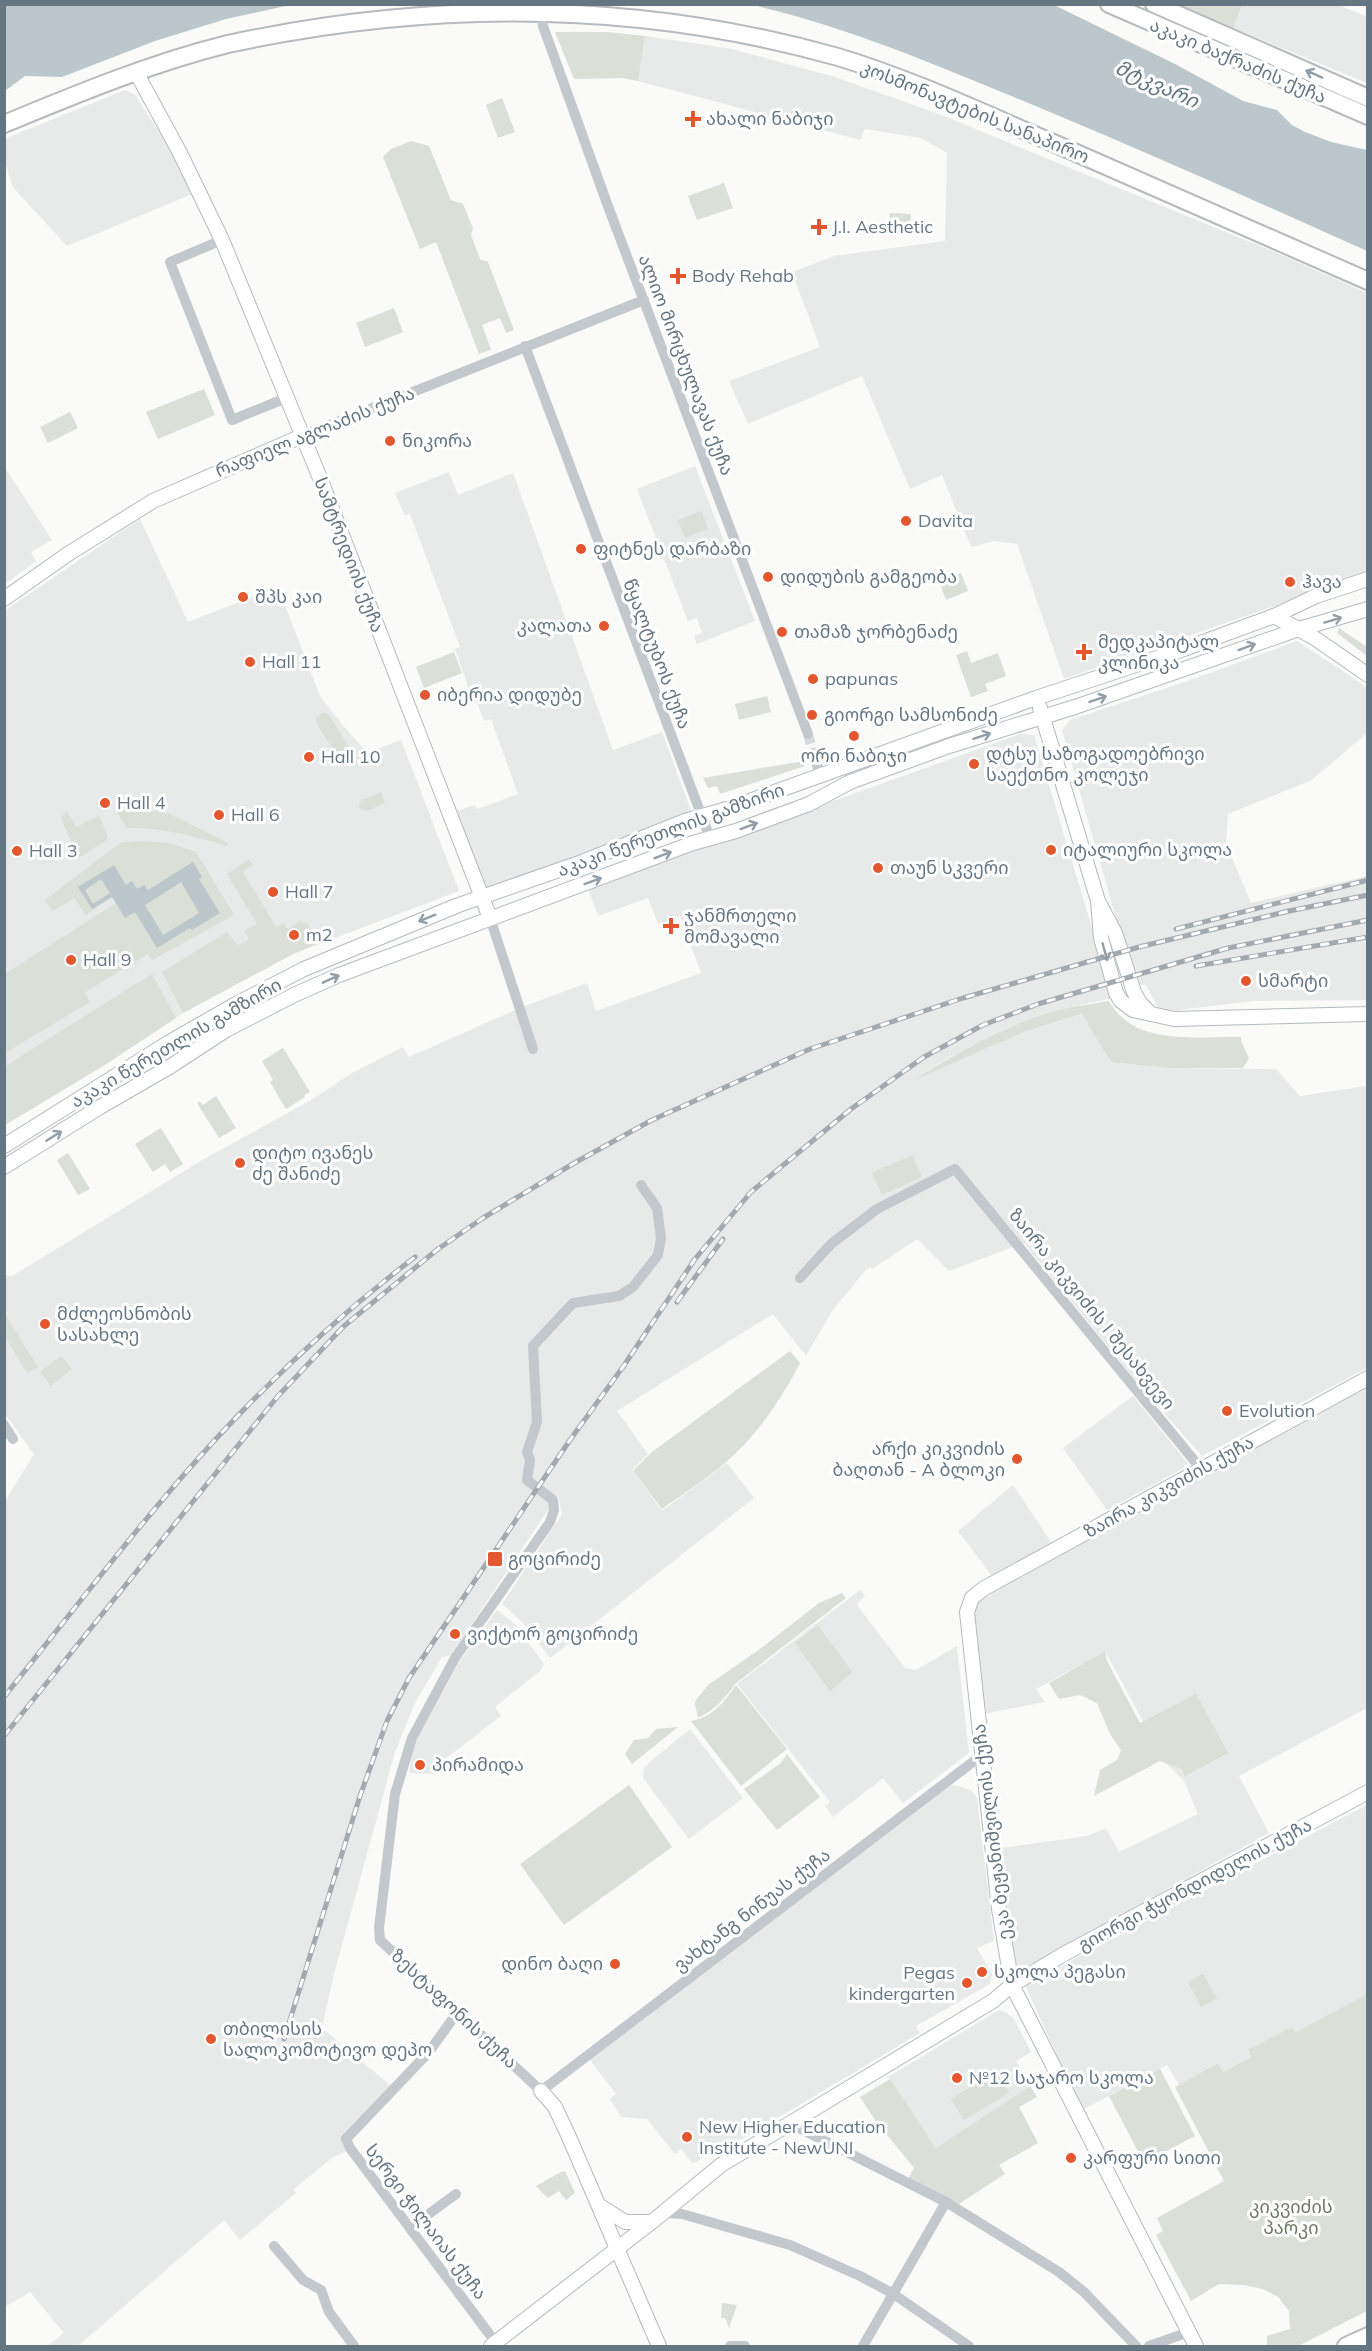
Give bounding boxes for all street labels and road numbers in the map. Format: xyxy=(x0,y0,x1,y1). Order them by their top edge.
street label: აკაკი ბაქრაძის ქუჩა xyxy=(1147,13,1330,108)
street label: კოსმონავტების სანაპირო xyxy=(858,55,1093,168)
street label: ალიო მირცხულავას ქუჩა xyxy=(634,251,739,478)
street label: რაფიელ აგლაძის ქუჩა xyxy=(212,381,418,482)
street label: სამტრედიის ქუჩა xyxy=(309,474,390,636)
street label: წყალტუბოს ქუჩა xyxy=(618,576,697,732)
street label: აკაკი წერეთლის გამზირი xyxy=(554,778,787,881)
street label: აკაკი წერეთლის გამზირი xyxy=(66,973,285,1112)
street label: ზაირა კიკვიძის I შესახვევი xyxy=(1004,1204,1181,1414)
street label: ზაირა კიკვიძის ქუჩა xyxy=(1080,1430,1258,1543)
street label: ეკა ბეჟანიშვილის ქუჩა xyxy=(967,1723,1016,1941)
street label: გიორგი ჭყონდიდელის ქუჩა xyxy=(1074,1813,1316,1956)
street label: ვახტანგ ნინუას ქუჩა xyxy=(669,1843,835,1976)
street label: ზესტაფონის ქუჩა xyxy=(386,1944,522,2073)
street label: სერგი ჭილაიას ქუჩა xyxy=(360,2139,492,2304)

